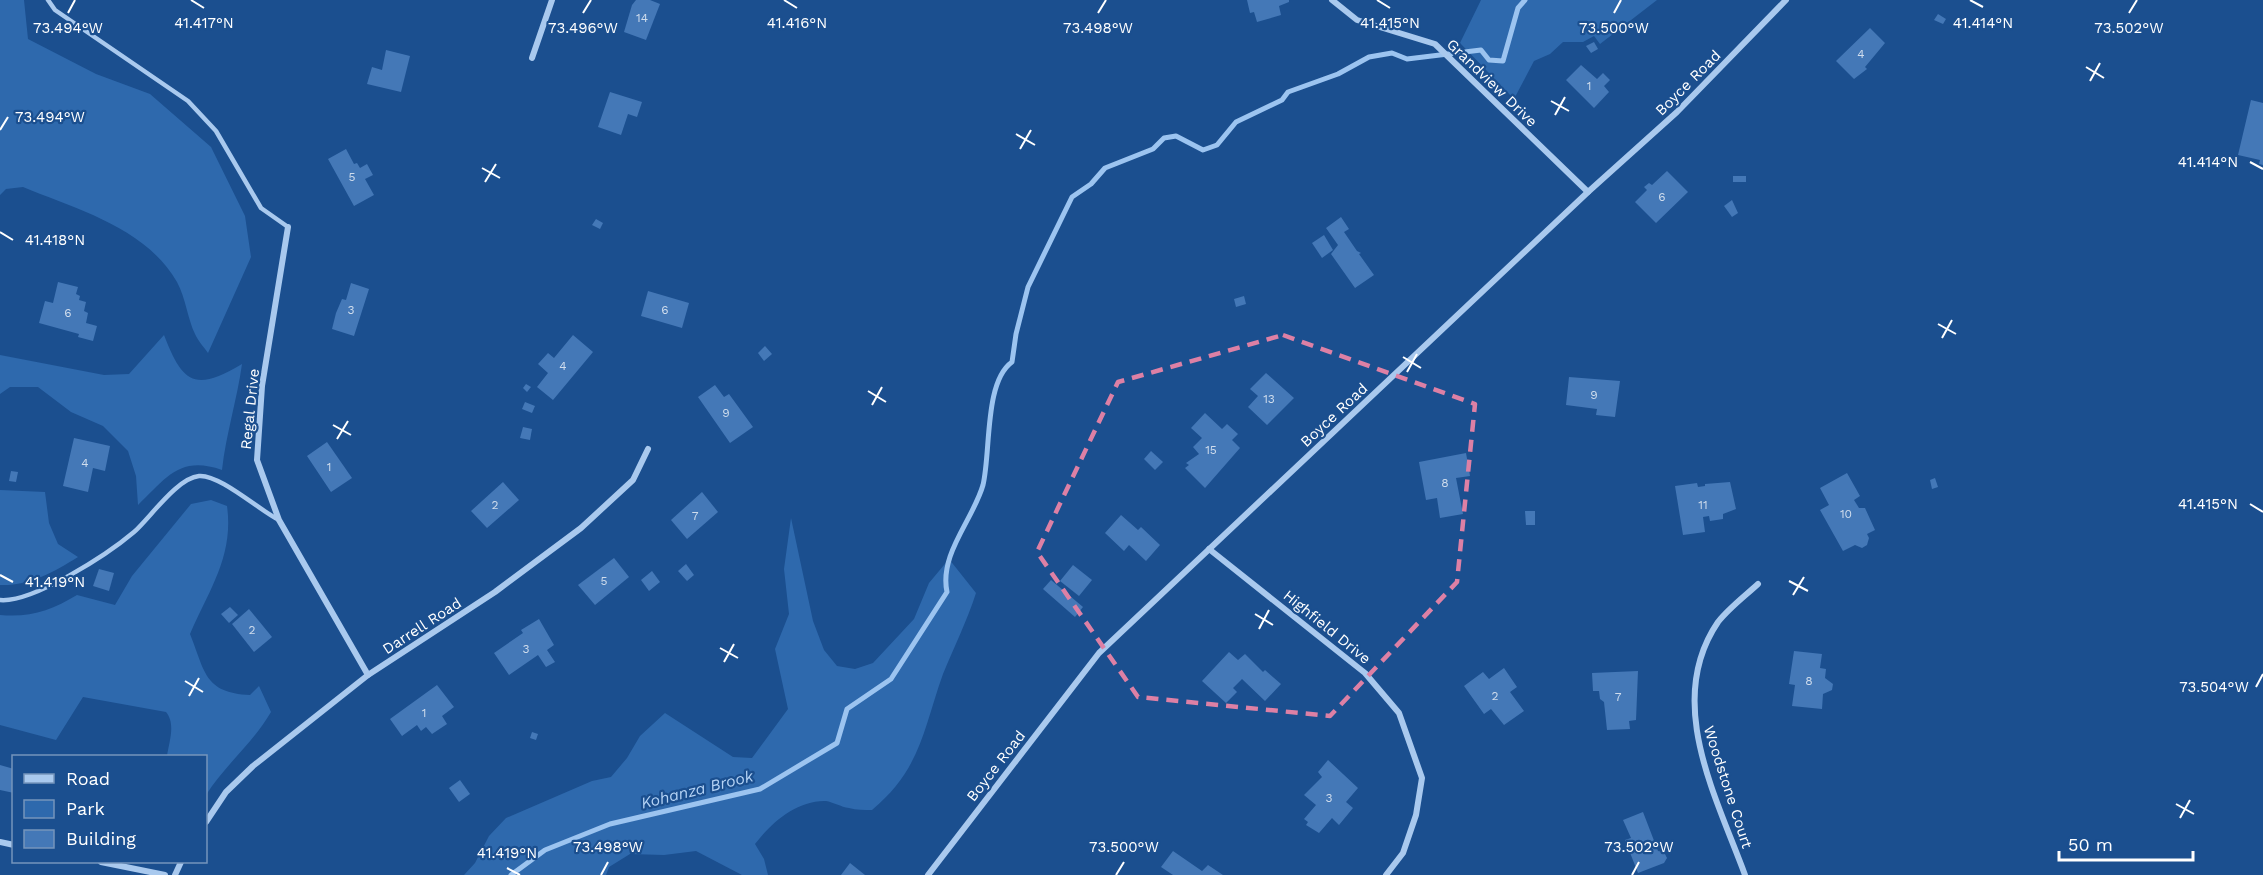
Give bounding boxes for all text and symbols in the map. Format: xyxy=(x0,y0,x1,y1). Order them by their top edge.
house number: 14 xyxy=(636,11,648,25)
text: 41.417°N xyxy=(174,14,234,32)
text: 41.416°N xyxy=(767,14,827,32)
text: 41.415°N xyxy=(1360,14,1420,32)
text: 41.414°N xyxy=(1953,14,2013,32)
text: 73.494°W xyxy=(33,19,103,37)
text: 73.496°W xyxy=(548,19,618,37)
text: 73.498°W xyxy=(1063,19,1133,37)
text: 73.500°W xyxy=(1579,19,1649,37)
text: 73.502°W xyxy=(2094,19,2164,37)
street label: Grandview Drive xyxy=(1443,35,1541,131)
street label: Boyce Road xyxy=(1652,47,1724,119)
house number: 4 xyxy=(1857,47,1865,61)
house number: 1 xyxy=(1587,79,1591,93)
text: 73.494°W xyxy=(15,108,85,126)
text: 41.414°N xyxy=(2178,153,2238,171)
house number: 5 xyxy=(349,170,356,184)
house number: 6 xyxy=(1658,190,1666,204)
text: 41.418°N xyxy=(25,231,85,249)
house number: 3 xyxy=(348,303,355,317)
house number: 6 xyxy=(661,303,669,317)
house number: 6 xyxy=(64,306,72,320)
house number: 4 xyxy=(559,359,567,373)
street label: Regal Drive xyxy=(237,368,263,450)
street label: Boyce Road xyxy=(1297,379,1371,451)
house number: 9 xyxy=(1590,388,1598,402)
house number: 13 xyxy=(1263,392,1275,406)
house number: 9 xyxy=(722,406,730,420)
house number: 15 xyxy=(1205,443,1217,457)
house number: 4 xyxy=(81,456,89,470)
house number: 1 xyxy=(327,460,331,474)
house number: 8 xyxy=(1441,476,1449,490)
text: 41.415°N xyxy=(2178,495,2238,513)
house number: 2 xyxy=(492,498,499,512)
house number: 11 xyxy=(1698,498,1708,512)
house number: 10 xyxy=(1840,507,1852,521)
house number: 7 xyxy=(692,509,699,523)
text: 41.419°N xyxy=(25,573,85,591)
house number: 5 xyxy=(601,574,608,588)
street label: Highfield Drive xyxy=(1280,586,1374,668)
street label: Darrell Road xyxy=(379,594,465,658)
house number: 2 xyxy=(249,623,256,637)
house number: 3 xyxy=(523,642,530,656)
house number: 8 xyxy=(1805,674,1813,688)
text: 73.504°W xyxy=(2179,678,2249,696)
house number: 2 xyxy=(1492,689,1499,703)
house number: 7 xyxy=(1615,690,1622,704)
house number: 1 xyxy=(422,706,426,720)
street label: Woodstone Court xyxy=(1700,723,1757,851)
street label: Boyce Road xyxy=(963,727,1029,805)
legend xyxy=(12,755,207,863)
water label: Kohanza Brook xyxy=(639,766,757,813)
text: Road xyxy=(66,768,110,789)
house number: 3 xyxy=(1326,791,1333,805)
text: Park xyxy=(66,798,105,819)
scale bar xyxy=(2059,824,2192,862)
text: Building xyxy=(66,828,136,849)
text: 50 m xyxy=(2068,834,2113,855)
text: 73.498°W xyxy=(573,838,643,856)
text: 73.500°W xyxy=(1089,838,1159,856)
text: 73.502°W xyxy=(1604,838,1674,856)
text: 41.419°N xyxy=(477,844,537,862)

